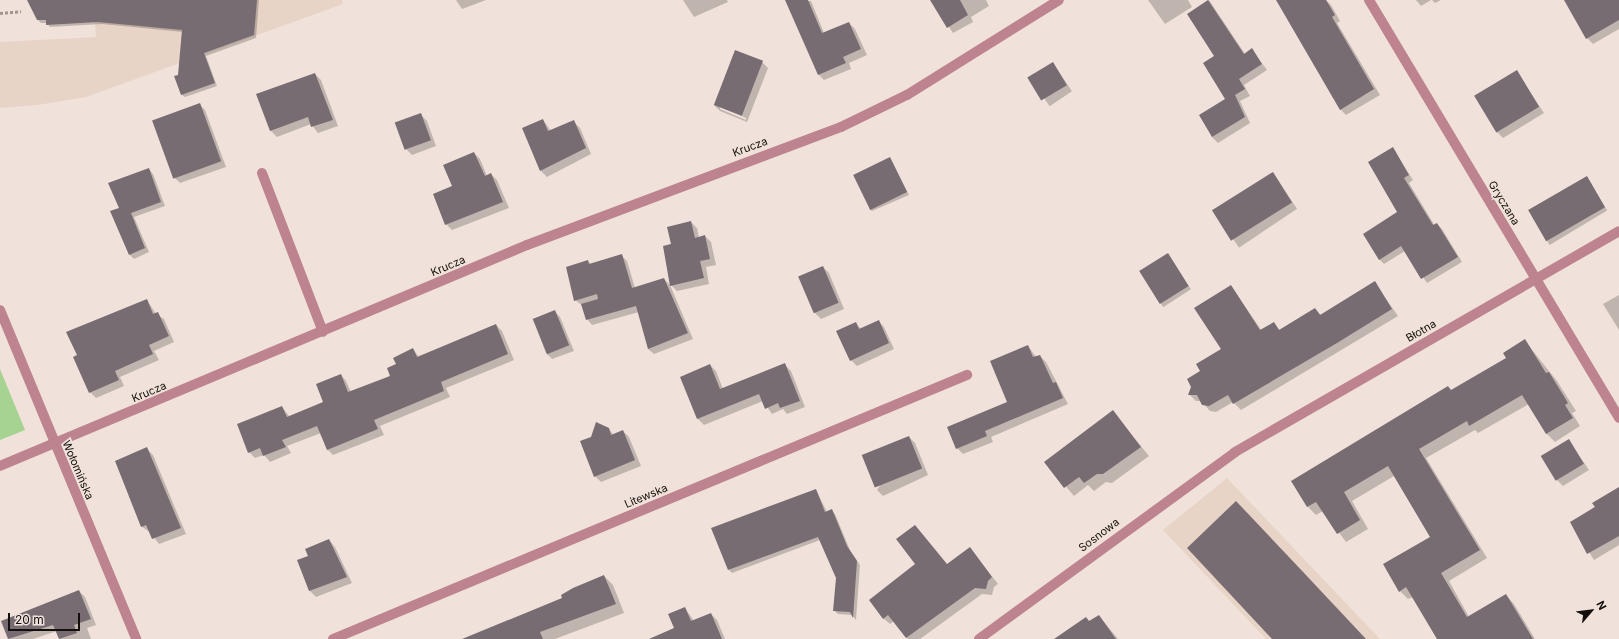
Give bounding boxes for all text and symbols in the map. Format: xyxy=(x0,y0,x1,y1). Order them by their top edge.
street label: Krucza xyxy=(731,135,769,159)
street label: Gryczana xyxy=(1486,178,1522,228)
street label: Krucza xyxy=(429,253,467,279)
street label: Błotna xyxy=(1404,317,1438,345)
street label: Krucza xyxy=(130,379,168,405)
street label: Wołomińska xyxy=(60,438,96,502)
street label: Litewska xyxy=(622,481,670,511)
street label: Sosnowa xyxy=(1076,515,1122,555)
north arrow xyxy=(1571,591,1611,631)
text: N xyxy=(1593,598,1610,612)
scale bar xyxy=(10,605,82,631)
text: 20 m xyxy=(15,612,44,627)

